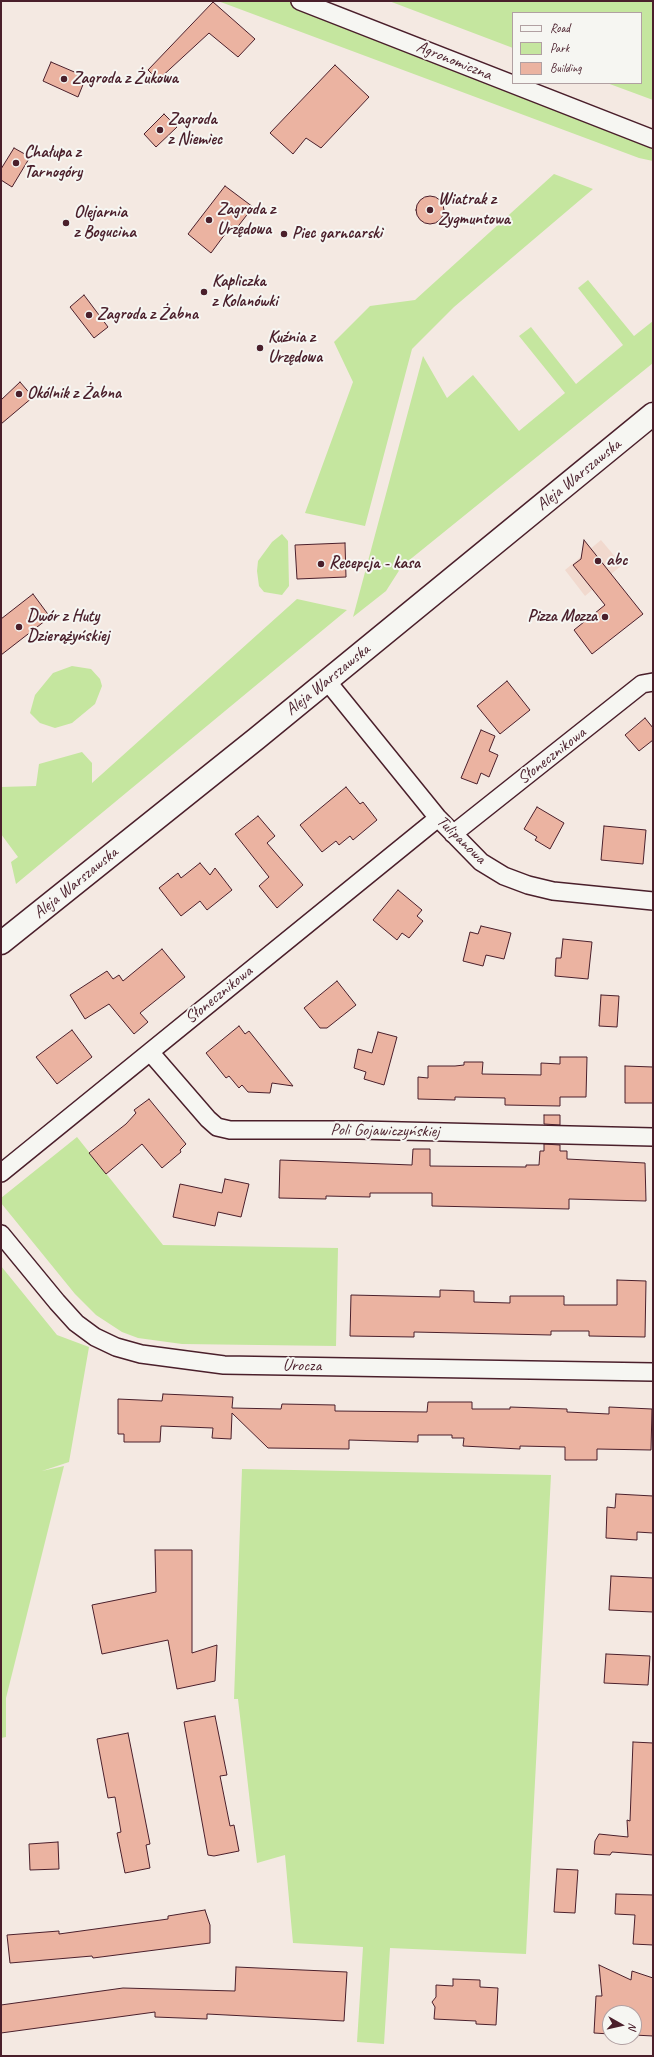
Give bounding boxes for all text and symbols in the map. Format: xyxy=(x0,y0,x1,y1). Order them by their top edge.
legend xyxy=(512,12,642,84)
text: Road xyxy=(550,20,570,36)
street label: Agronomiczna xyxy=(413,37,495,85)
text: Park xyxy=(550,40,569,56)
text: Building xyxy=(550,60,582,76)
place label: Zagroda z Żukowa xyxy=(72,69,178,89)
marker: Zagroda z Żukowa xyxy=(59,74,69,84)
place label: Zagroda z Niemiec xyxy=(168,110,222,150)
marker: Zagroda z Niemiec xyxy=(155,125,165,135)
place label: Chałupa z Tarnogóry xyxy=(24,143,82,183)
marker: Chałupa z Tarnogóry xyxy=(11,158,21,168)
place label: Wiatrak z Zygmuntowa xyxy=(438,190,510,230)
place label: Zagroda z Urzędowa xyxy=(217,200,275,240)
place label: Olejarnia z Bogucina xyxy=(74,203,136,243)
marker: Wiatrak z Zygmuntowa xyxy=(425,205,435,215)
marker: Zagroda z Urzędowa xyxy=(204,215,214,225)
marker: Olejarnia z Bogucina xyxy=(61,218,71,228)
place label: Piec garncarski xyxy=(292,224,382,244)
marker: Piec garncarski xyxy=(279,229,289,239)
place label: Kapliczka z Kolanówki xyxy=(212,272,278,312)
marker: Kapliczka z Kolanówki xyxy=(199,287,209,297)
place label: Zagroda z Żabna xyxy=(97,305,198,325)
marker: Zagroda z Żabna xyxy=(84,310,94,320)
place label: Kuźnia z Urzędowa xyxy=(268,328,322,368)
marker: Kuźnia z Urzędowa xyxy=(255,343,265,353)
place label: Okólnik z Żabna xyxy=(27,384,121,404)
marker: Okólnik z Żabna xyxy=(14,389,24,399)
street label: Aleja Warszawska xyxy=(533,435,625,515)
place label: abc xyxy=(606,551,627,571)
place label: Recepcja - kasa xyxy=(329,554,420,574)
marker: abc xyxy=(593,556,603,566)
marker: Recepcja - kasa xyxy=(316,559,326,569)
place label: Dwór z Huty Dzierążyńskiej xyxy=(27,607,109,647)
place label: Pizza Mozza xyxy=(528,607,597,627)
marker: Pizza Mozza xyxy=(600,612,610,622)
marker: Dwór z Huty Dzierążyńskiej xyxy=(14,622,24,632)
street label: Aleja Warszawska xyxy=(282,640,374,720)
street label: Słonecznikowa xyxy=(514,723,590,789)
street label: Tulipanowa xyxy=(432,811,490,869)
street label: Aleja Warszawska xyxy=(30,843,122,923)
street label: Słonecznikowa xyxy=(181,962,257,1028)
street label: Poli Gojawiczyńskiej xyxy=(330,1120,440,1142)
street label: Urocza xyxy=(283,1355,321,1377)
north arrow xyxy=(602,2005,642,2045)
text: N xyxy=(625,2022,640,2031)

